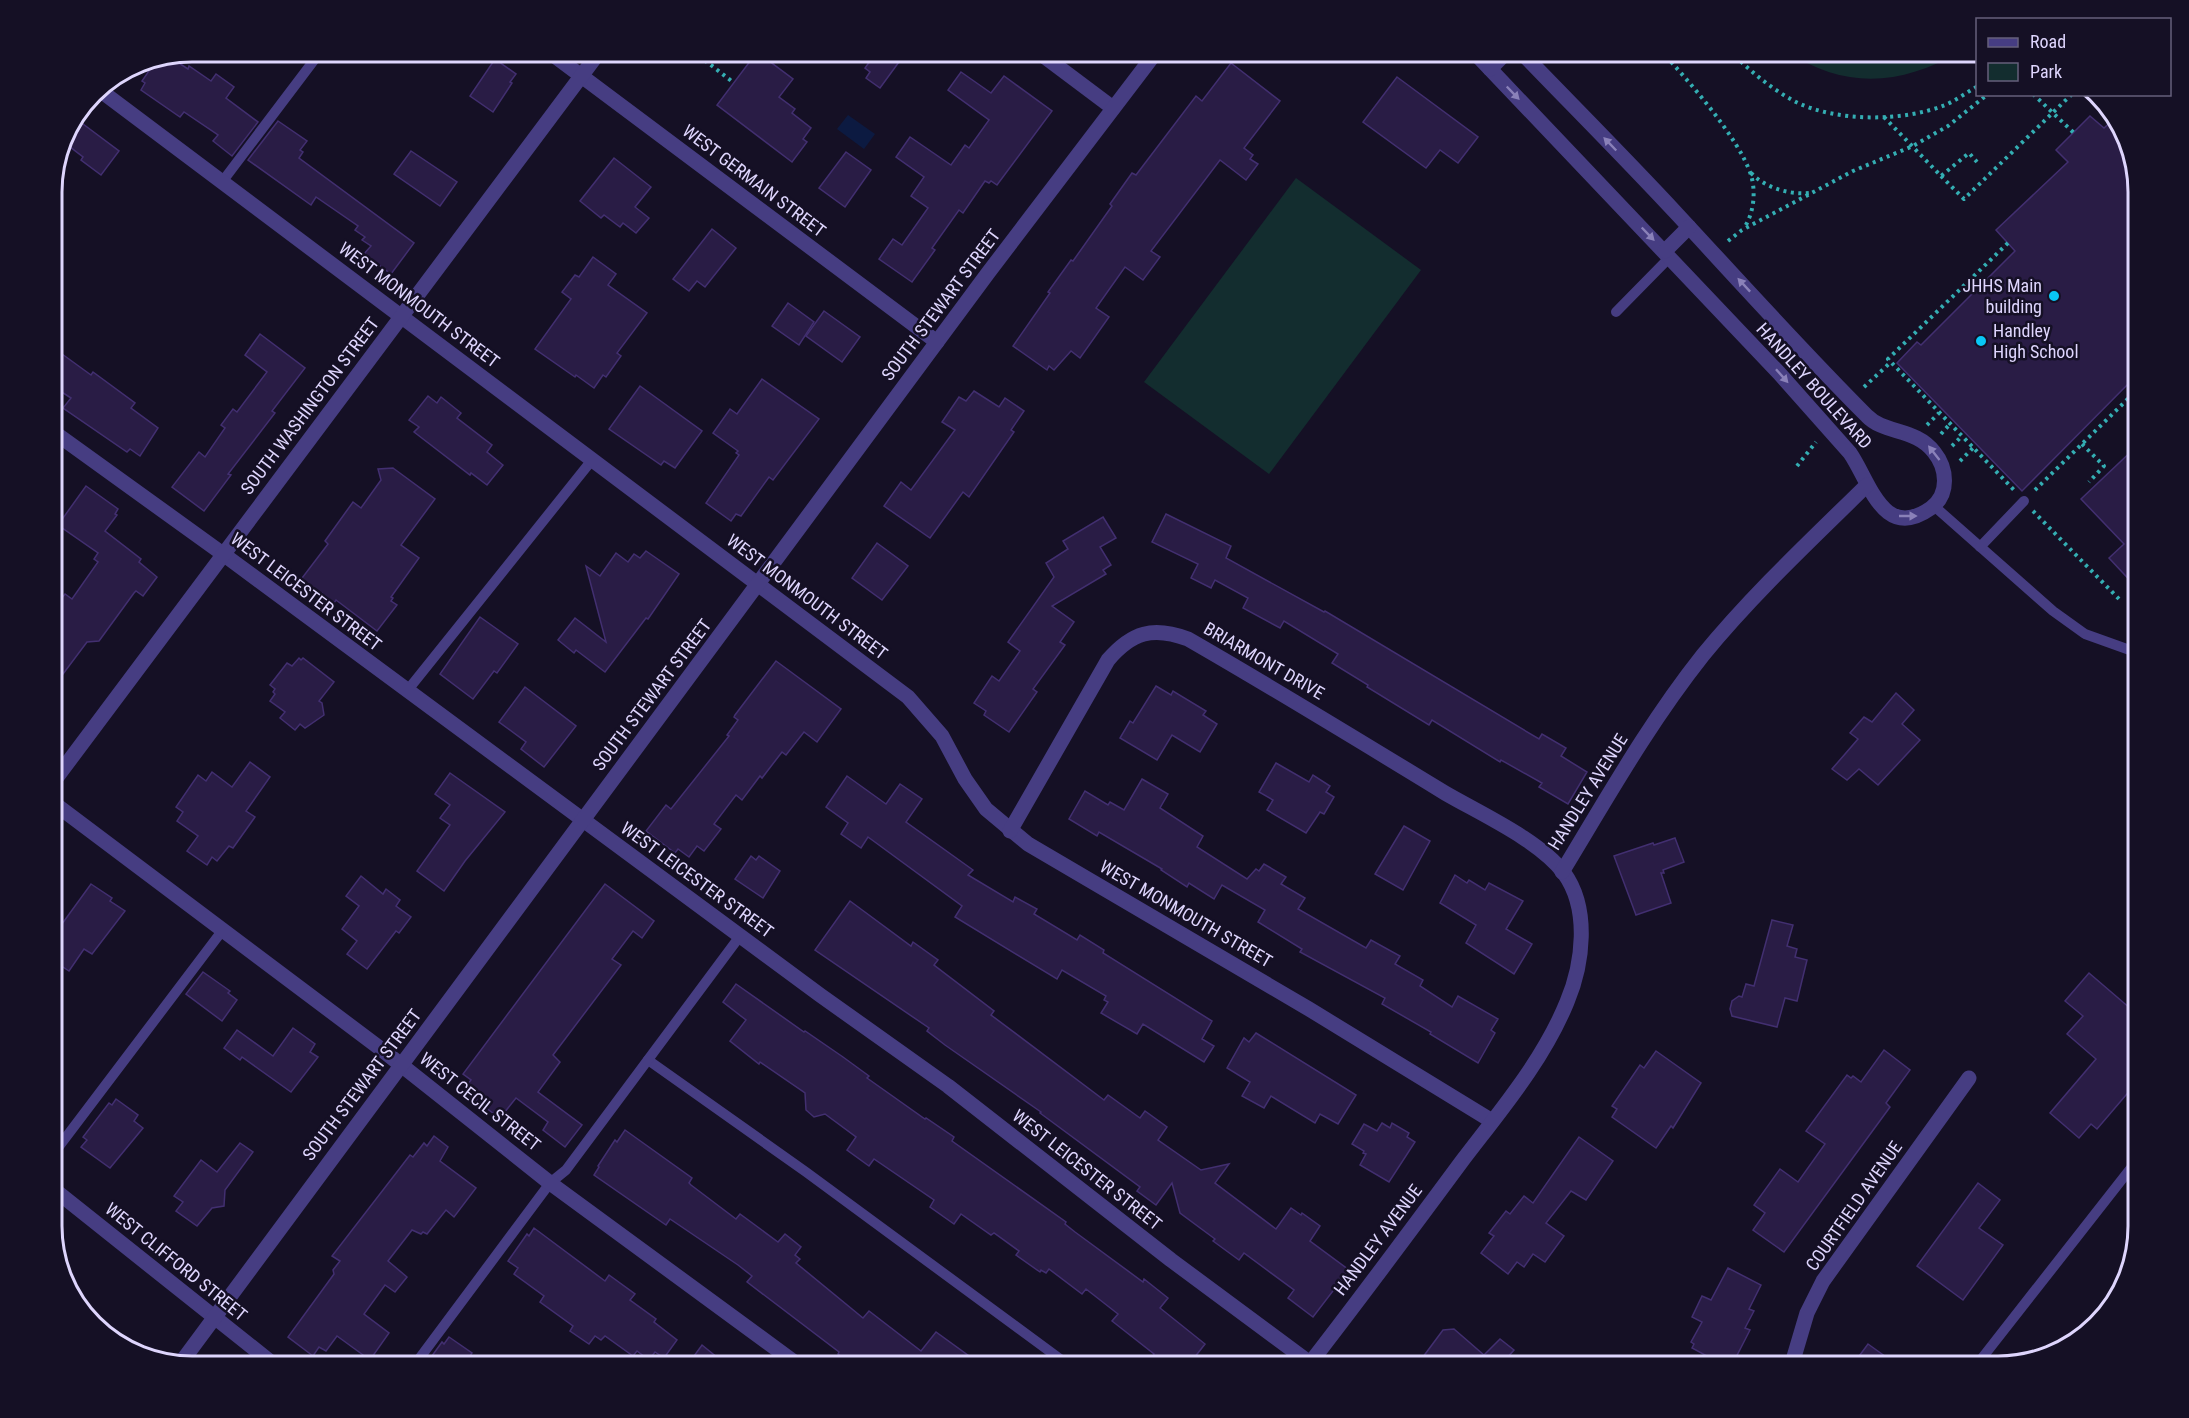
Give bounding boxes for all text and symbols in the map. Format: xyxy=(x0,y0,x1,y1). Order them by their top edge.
legend xyxy=(1976,18,2171,96)
text: Road xyxy=(2030,31,2066,52)
text: Park xyxy=(2030,61,2062,82)
one-way arrow xyxy=(1506,86,1520,101)
street label: WEST GERMAIN STREET xyxy=(679,120,830,241)
one-way arrow xyxy=(1603,137,1617,151)
street label: SOUTH STEWART STREET xyxy=(877,225,1004,384)
one-way arrow xyxy=(1641,226,1654,241)
street label: WEST MONMOUTH STREET xyxy=(335,237,504,372)
place label: JHHS Main building xyxy=(1962,275,2042,317)
one-way arrow xyxy=(1737,278,1751,293)
marker: JHHS Main building xyxy=(2047,289,2061,303)
street label: SOUTH WASHINGTON STREET xyxy=(236,313,383,498)
street label: HANDLEY BOULEVARD xyxy=(1752,318,1876,453)
place label: Handley High School xyxy=(1993,320,2079,362)
marker: Handley High School xyxy=(1974,334,1988,348)
one-way arrow xyxy=(1775,368,1788,383)
one-way arrow xyxy=(1927,445,1940,461)
one-way arrow xyxy=(1899,511,1918,521)
street label: WEST LEICESTER STREET xyxy=(227,528,386,655)
street label: WEST MONMOUTH STREET xyxy=(723,529,892,664)
street label: SOUTH STEWART STREET xyxy=(588,615,715,774)
street label: BRIARMONT DRIVE xyxy=(1200,618,1328,704)
street label: HANDLEY AVENUE xyxy=(1543,730,1632,854)
street label: WEST LEICESTER STREET xyxy=(617,817,778,942)
street label: WEST MONMOUTH STREET xyxy=(1096,856,1276,972)
street label: SOUTH STEWART STREET xyxy=(298,1005,425,1164)
street label: WEST CECIL STREET xyxy=(416,1048,545,1155)
street label: WEST LEICESTER STREET xyxy=(1009,1105,1166,1234)
street label: COURTFIELD AVENUE xyxy=(1801,1137,1906,1275)
street label: HANDLEY AVENUE xyxy=(1329,1180,1426,1299)
street label: WEST CLIFFORD STREET xyxy=(101,1198,251,1325)

